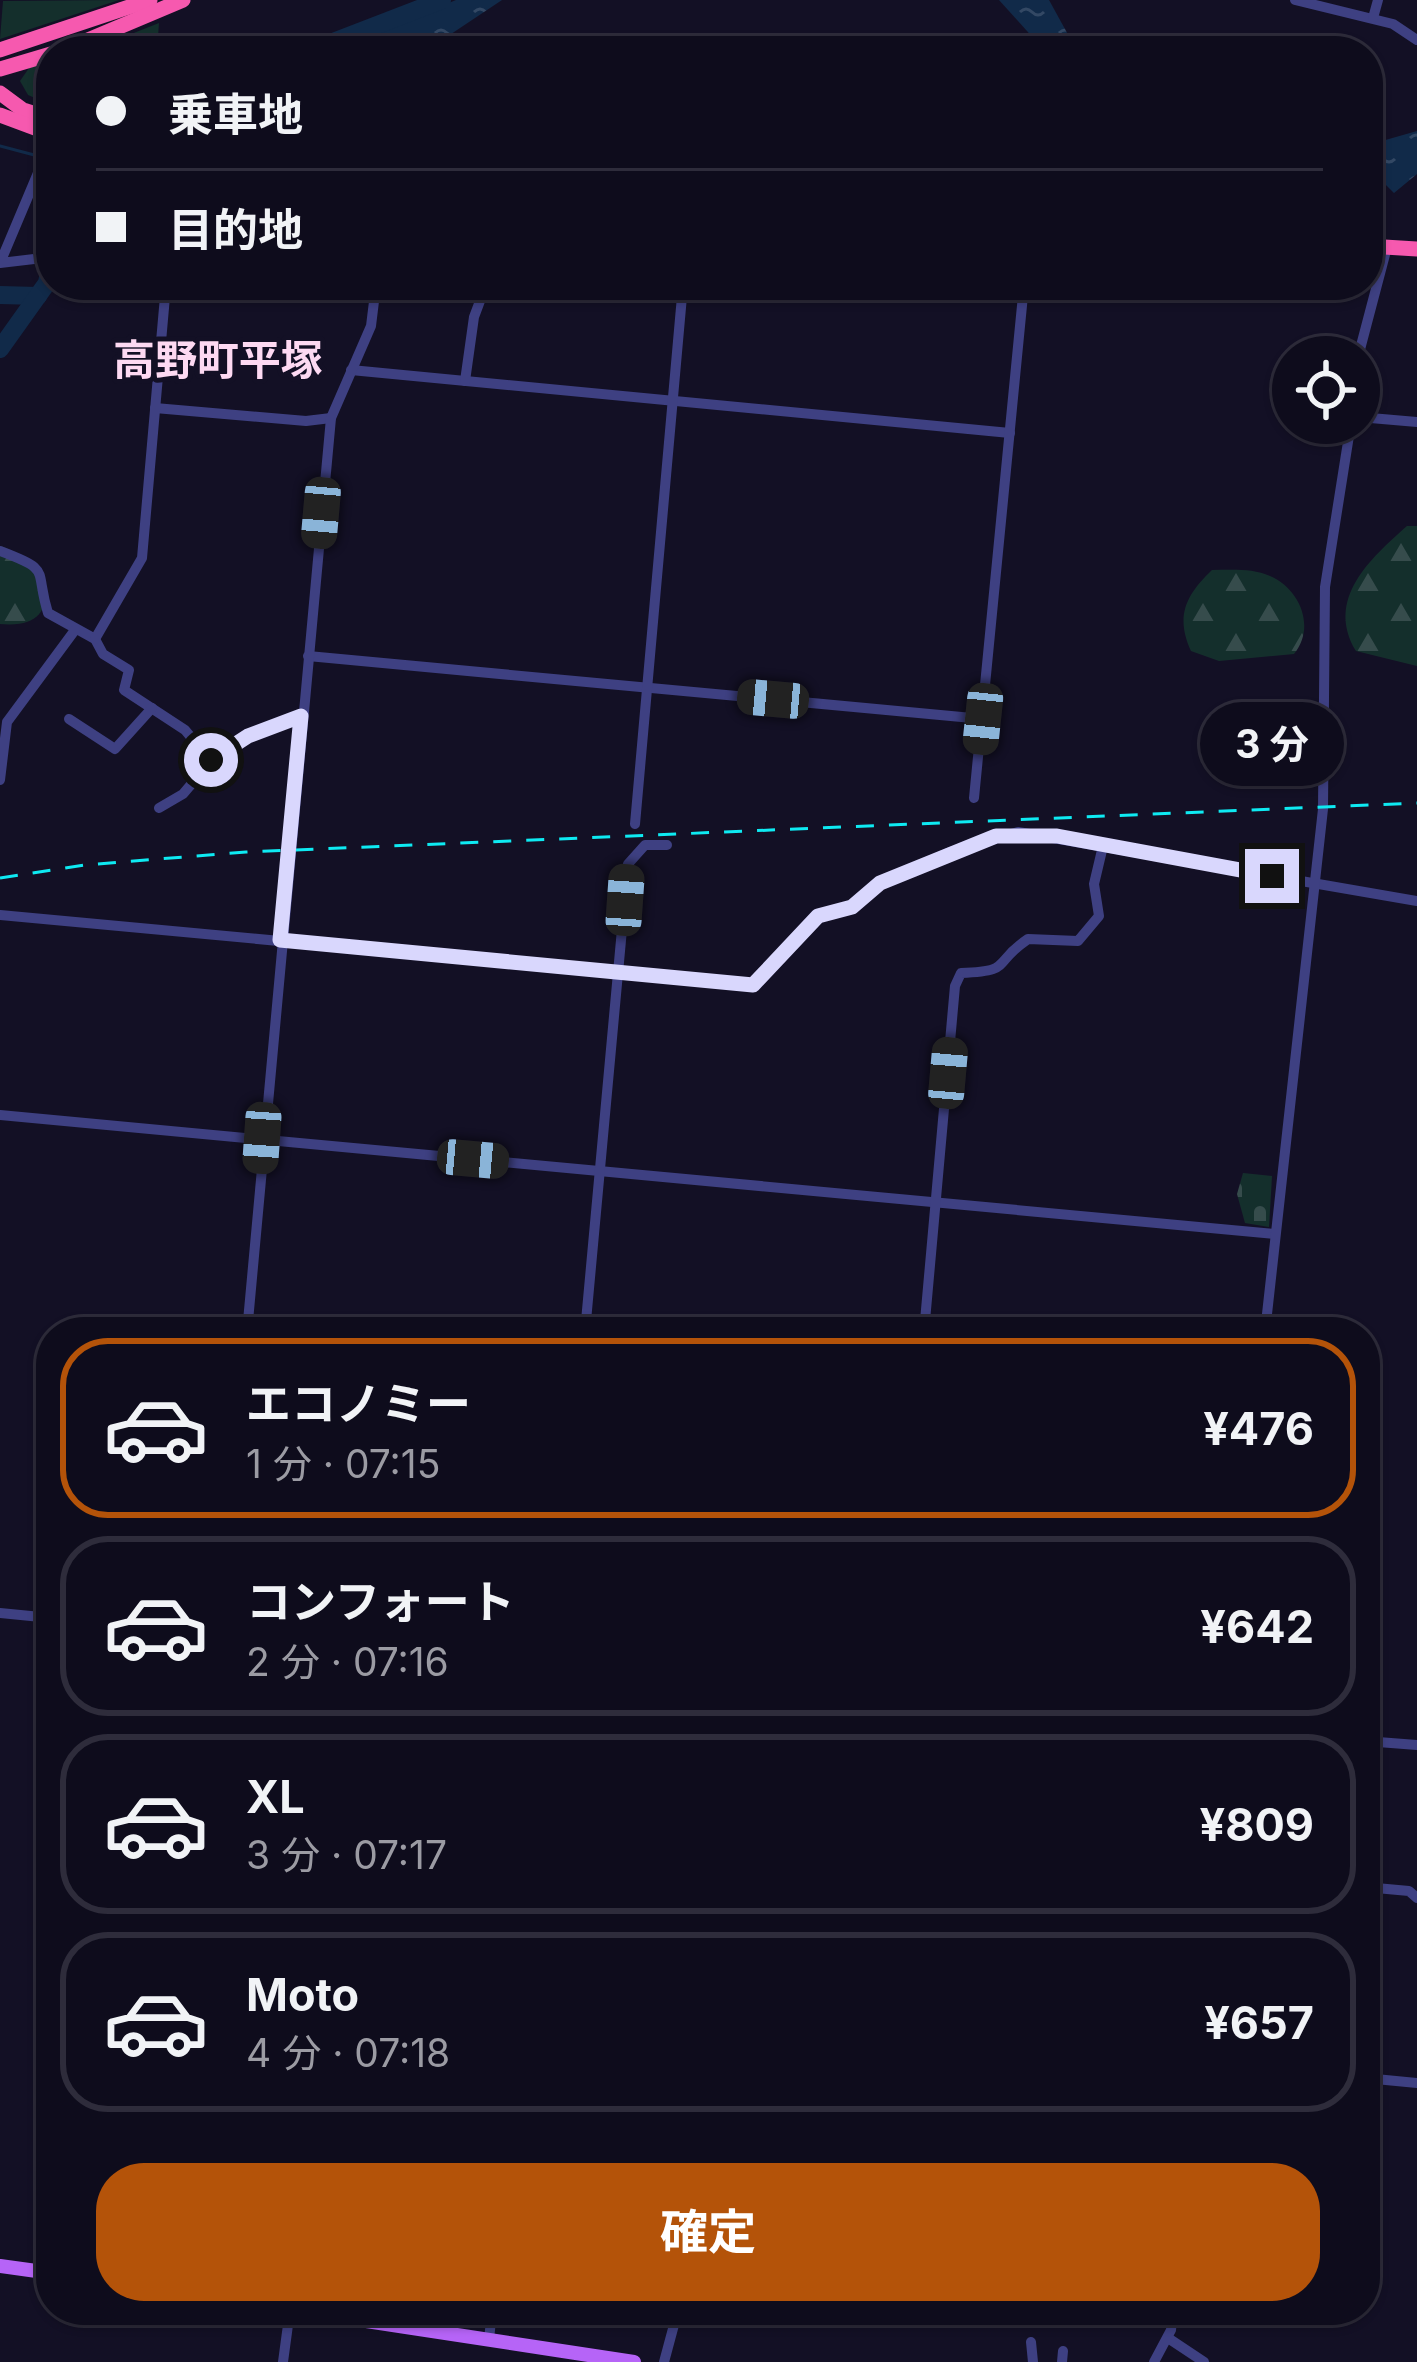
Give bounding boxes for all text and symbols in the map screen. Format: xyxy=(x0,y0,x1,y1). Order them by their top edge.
text: 乗車地 xyxy=(168,87,303,142)
text: 目的地 xyxy=(168,202,303,257)
district label: 高野町平塚 xyxy=(113,334,323,385)
map controls xyxy=(1272,336,1380,444)
button: locate xyxy=(1272,336,1380,444)
car xyxy=(300,476,342,550)
car xyxy=(736,678,810,720)
car xyxy=(961,681,1005,757)
callout: 3 分 xyxy=(1200,702,1344,786)
text: 3 分 xyxy=(1235,720,1309,767)
route start xyxy=(184,733,238,787)
route end xyxy=(1245,849,1299,903)
car xyxy=(605,863,645,937)
car xyxy=(927,1036,969,1110)
car xyxy=(242,1101,282,1175)
car xyxy=(436,1138,510,1180)
icon: car xyxy=(102,1374,210,1482)
text: エコノミー xyxy=(246,1376,471,1431)
text: ¥476 xyxy=(1203,1401,1314,1456)
text: 1 分 · 07:15 xyxy=(246,1440,440,1487)
icon: car xyxy=(102,1572,210,1680)
text: コンフォート xyxy=(246,1574,515,1629)
text: ¥642 xyxy=(1200,1599,1314,1654)
text: 2 分 · 07:16 xyxy=(246,1638,449,1685)
text: XL xyxy=(246,1769,305,1824)
icon: car xyxy=(102,1770,210,1878)
text: ¥809 xyxy=(1199,1797,1314,1852)
text: 3 分 · 07:17 xyxy=(246,1831,447,1878)
text: Moto xyxy=(246,1967,359,2022)
icon: car xyxy=(102,1968,210,2076)
text: ¥657 xyxy=(1204,1995,1314,2050)
text: 4 分 · 07:18 xyxy=(246,2029,450,2076)
button: 確定 xyxy=(96,2163,1320,2301)

